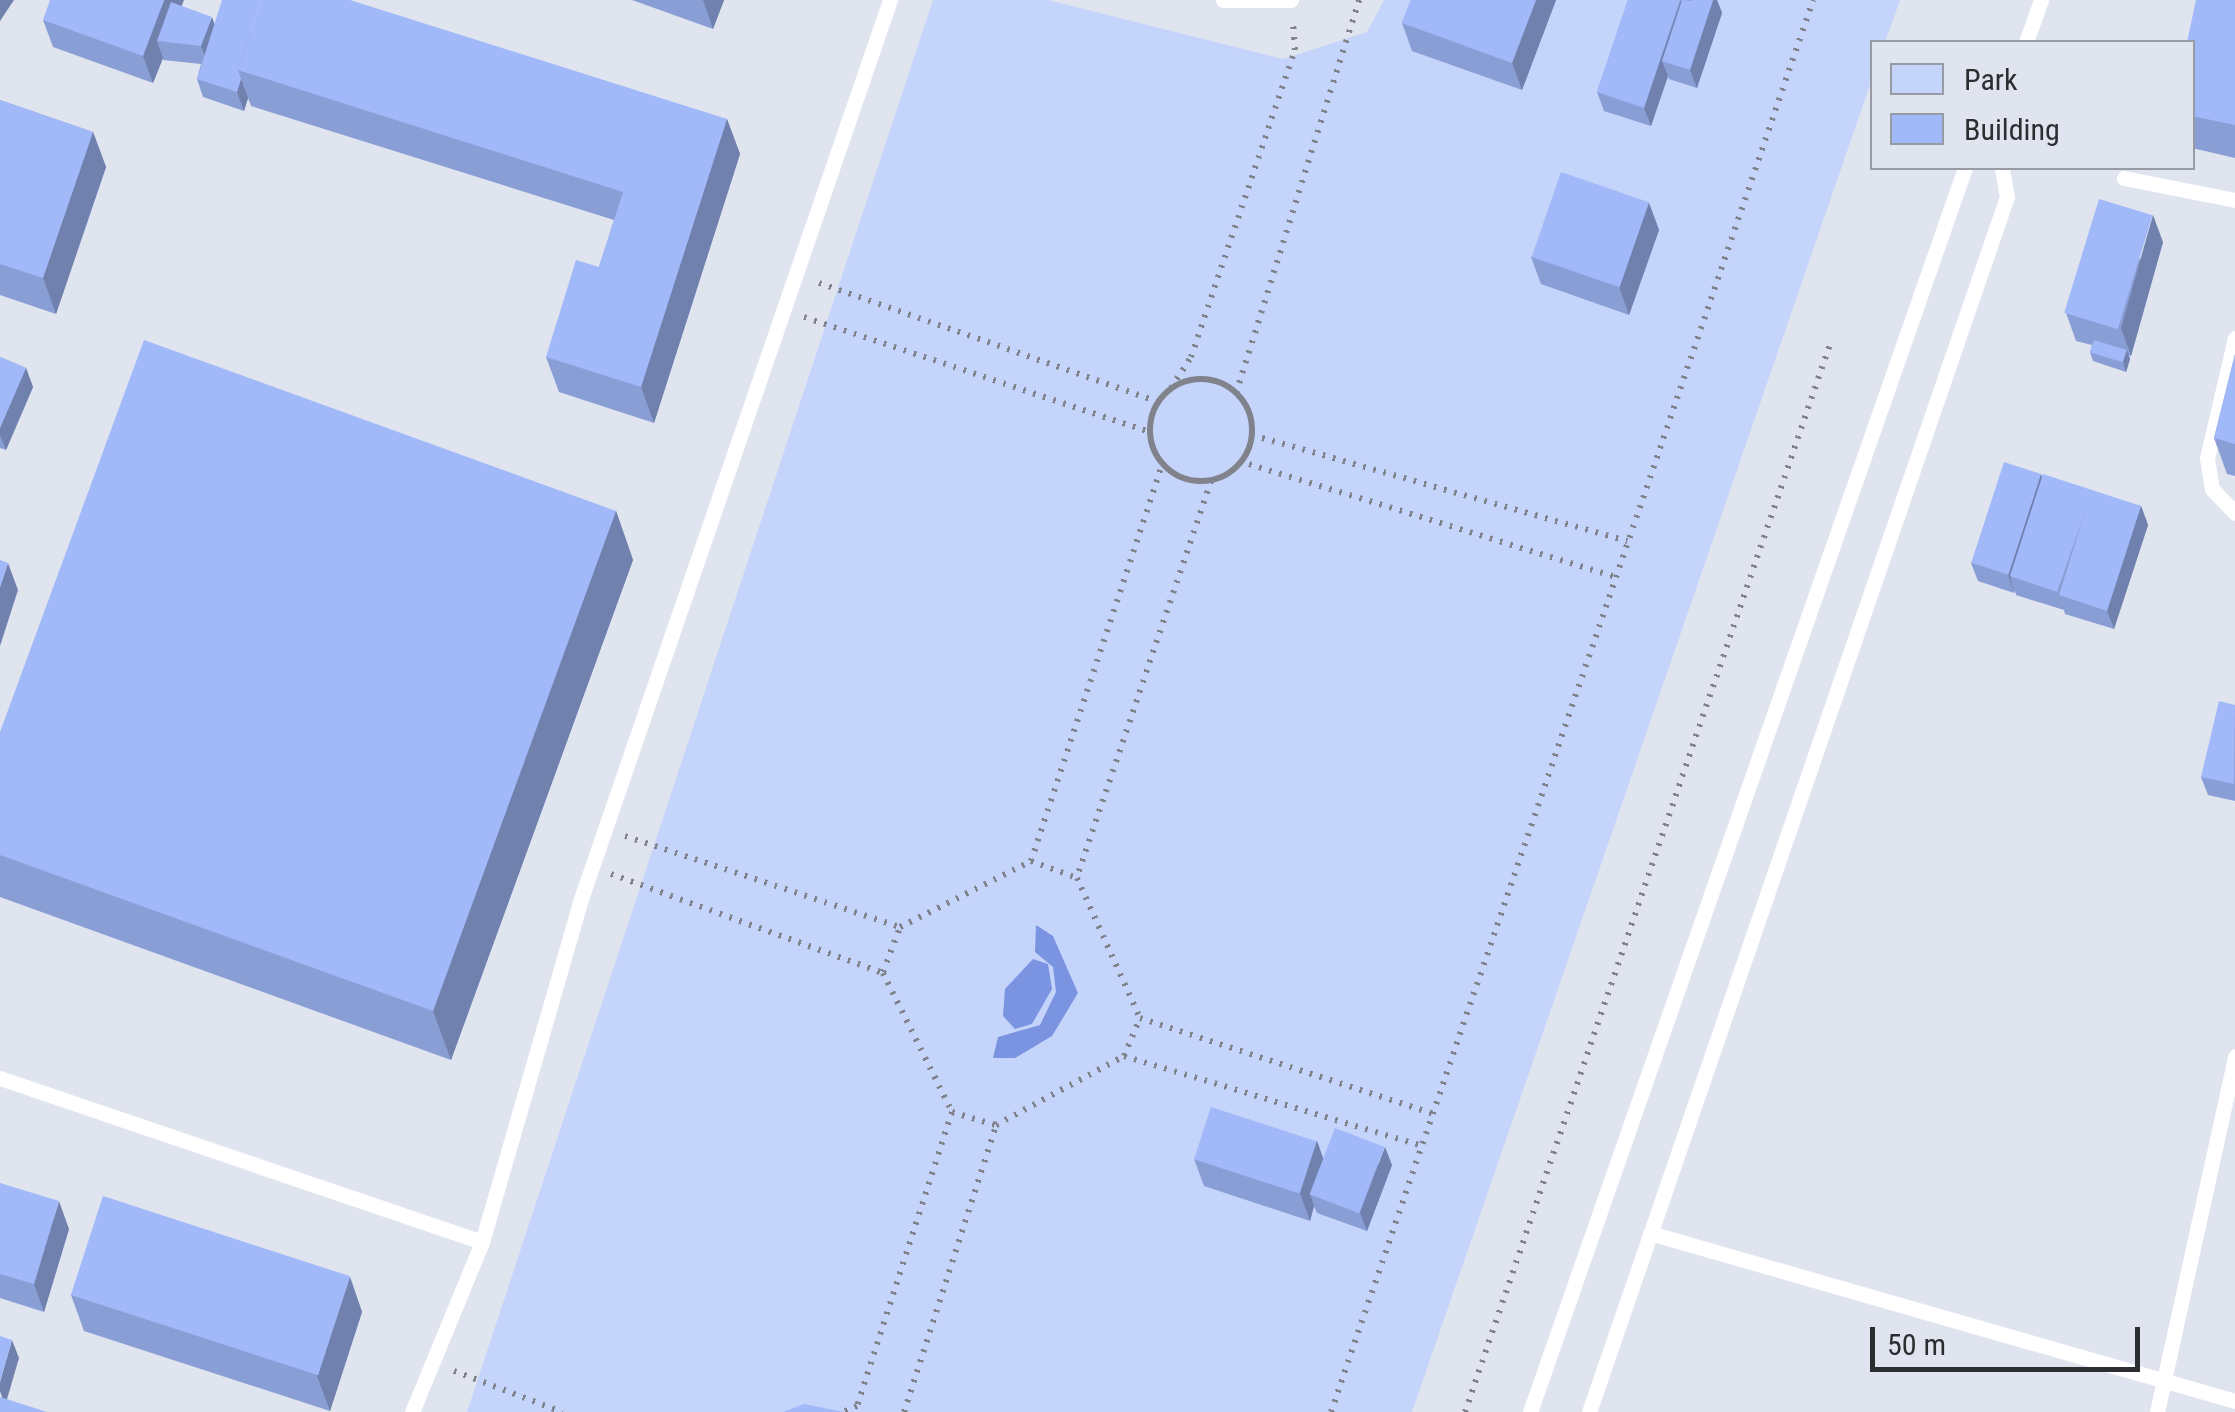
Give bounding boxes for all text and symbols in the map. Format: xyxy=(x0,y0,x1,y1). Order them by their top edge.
legend xyxy=(1870,40,2195,170)
text: Park xyxy=(1964,62,2018,97)
text: Building xyxy=(1964,112,2060,147)
scale bar xyxy=(1875,1307,2145,1369)
text: 50 m xyxy=(1887,1327,1946,1362)

